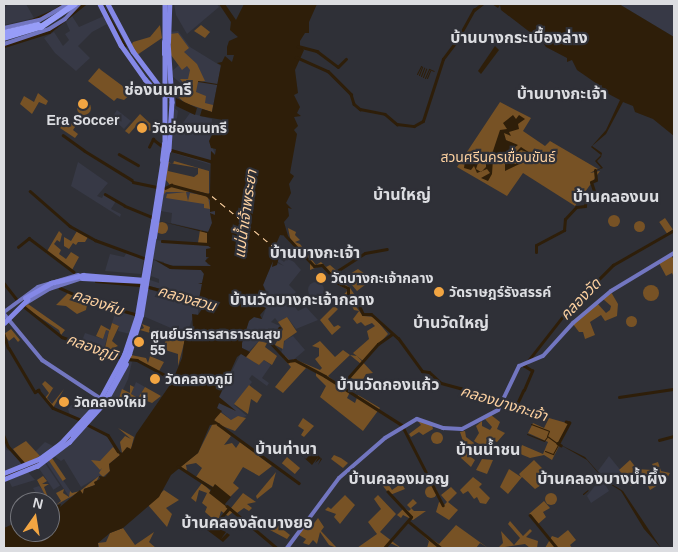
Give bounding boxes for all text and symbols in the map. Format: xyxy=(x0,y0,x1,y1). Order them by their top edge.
district label: บ้านบางกระเบื้องล่าง xyxy=(450,28,588,48)
district label: ช่องนนทรี xyxy=(124,80,192,100)
district label: บ้านบางกะเจ้า xyxy=(517,84,607,104)
marker: Era Soccer xyxy=(77,98,89,110)
place label: Era Soccer xyxy=(46,112,120,128)
place label: วัดช่องนนทรี xyxy=(152,120,227,136)
marker: วัดช่องนนทรี xyxy=(136,122,148,134)
park label: สวนศรีนครเขื่อนขันธ์ xyxy=(440,149,556,165)
water label: แม่น้ำเจ้าพระยา xyxy=(230,169,260,259)
district label: บ้านใหญ่ xyxy=(373,185,431,205)
district label: บ้านคลองบน xyxy=(573,187,659,207)
district label: บ้านบางกะเจ้า xyxy=(270,243,360,263)
place label: วัดบางกะเจ้ากลาง xyxy=(331,270,434,286)
marker: วัดบางกะเจ้ากลาง xyxy=(315,272,327,284)
water label: คลองวัด xyxy=(556,274,604,324)
water label: คลองสวน xyxy=(156,281,218,315)
place label: วัดราษฎร์รังสรรค์ xyxy=(449,284,551,300)
water label: คลองหีบ xyxy=(70,285,126,319)
marker: วัดราษฎร์รังสรรค์ xyxy=(433,286,445,298)
district label: บ้านวัดบางกะเจ้ากลาง xyxy=(230,290,374,310)
district label: บ้านวัดใหญ่ xyxy=(413,313,489,333)
place label: ศูนย์บริการสาธารณสุข 55 xyxy=(150,326,281,358)
water label: คลองภูมิ xyxy=(64,330,120,364)
marker: ศูนย์บริการสาธารณสุข 55 xyxy=(132,335,146,349)
place label: วัดคลองภูมิ xyxy=(165,371,233,387)
marker: วัดคลองภูมิ xyxy=(149,373,161,385)
district label: บ้านวัดกองแก้ว xyxy=(337,375,439,395)
water label: คลองบางกะเจ้า xyxy=(458,381,550,425)
place label: วัดคลองใหม่ xyxy=(74,394,146,410)
marker: วัดคลองใหม่ xyxy=(58,396,70,408)
district label: บ้านท่านา xyxy=(255,439,317,459)
district label: บ้านน้ำชน xyxy=(456,440,520,460)
district label: บ้านคลองมอญ xyxy=(349,469,449,489)
district label: บ้านคลองบางน้ำผึ้ง xyxy=(537,469,667,489)
north arrow xyxy=(10,492,60,542)
text: N xyxy=(31,494,45,512)
district label: บ้านคลองลัดบางยอ xyxy=(181,513,313,533)

